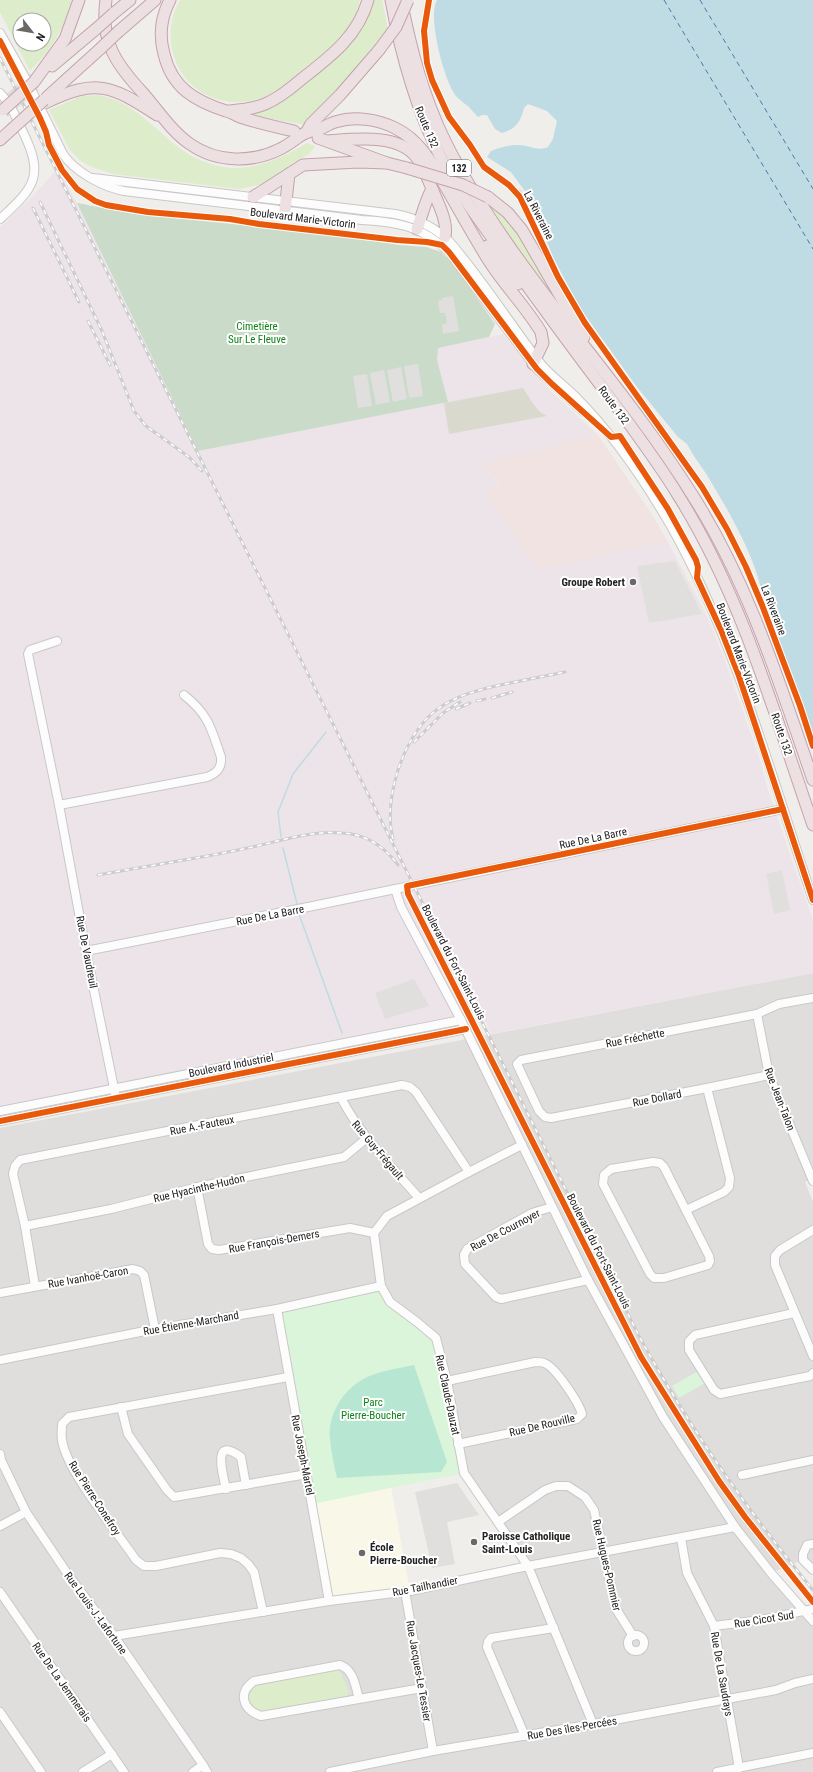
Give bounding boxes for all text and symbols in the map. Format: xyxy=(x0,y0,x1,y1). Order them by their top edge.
north arrow xyxy=(12,12,52,52)
text: N xyxy=(33,31,47,43)
street label: Route 132 xyxy=(412,104,441,150)
road number: 132 xyxy=(447,160,471,176)
street label: La Riveraine xyxy=(521,189,556,242)
street label: Boulevard Marie-Victorin xyxy=(249,206,357,231)
park label: Cimetière Sur Le Fleuve xyxy=(228,320,286,346)
street label: Route 132 xyxy=(595,384,632,427)
place label: Groupe Robert xyxy=(561,576,626,589)
marker: Groupe Robert xyxy=(628,577,638,587)
street label: La Riveraine xyxy=(758,583,789,637)
street label: Boulevard Marie-Victorin xyxy=(713,601,764,705)
street label: Route 132 xyxy=(768,711,795,757)
street label: Rue De La Barre xyxy=(558,825,628,852)
street label: Boulevard du Fort-Saint-Louis xyxy=(419,902,488,1022)
street label: Rue De La Barre xyxy=(235,903,305,928)
street label: Rue De Vaudreuil xyxy=(73,915,100,989)
street label: Rue Fréchette xyxy=(605,1026,666,1051)
street label: Boulevard Industriel xyxy=(188,1051,275,1080)
street label: Rue Jean-Talon xyxy=(762,1066,798,1133)
street label: Rue Dollard xyxy=(631,1087,683,1110)
street label: Rue A.-Fauteux xyxy=(169,1113,235,1138)
street label: Rue Guy-Frégault xyxy=(349,1118,406,1183)
street label: Rue Hyacinthe-Hudon xyxy=(152,1172,246,1205)
street label: Boulevard du Fort-Saint-Louis xyxy=(564,1191,633,1311)
street label: Rue De Cournoyer xyxy=(468,1206,543,1254)
street label: Rue François-Demers xyxy=(228,1227,320,1256)
street label: Rue Ivanhoë-Caron xyxy=(47,1264,129,1291)
street label: Rue Étienne-Marchand xyxy=(142,1309,240,1338)
street label: Rue Claude-Dauzat xyxy=(433,1354,462,1436)
park label: Parc Pierre-Boucher xyxy=(341,1396,406,1422)
street label: Rue De Rouville xyxy=(508,1412,576,1439)
street label: Rue Joseph-Martel xyxy=(288,1414,317,1496)
street label: Rue Pierre-Conefroy xyxy=(66,1459,124,1538)
street label: Rue Hugues-Pommier xyxy=(590,1518,624,1613)
place label: Paroisse Catholique Saint-Louis xyxy=(482,1530,570,1556)
marker: Paroisse Catholique Saint-Louis xyxy=(469,1537,479,1547)
place label: École Pierre-Boucher xyxy=(370,1541,437,1567)
marker: École Pierre-Boucher xyxy=(357,1548,367,1558)
street label: Rue Louis-J.-Lafortune xyxy=(61,1570,130,1657)
street label: Rue Tailhandier xyxy=(391,1574,460,1599)
street label: Rue Cicot Sud xyxy=(733,1608,795,1631)
street label: Rue Jacques-Le Tessier xyxy=(403,1620,434,1723)
street label: Rue De La Saudrays xyxy=(708,1631,735,1717)
street label: Rue De La Jemmerais xyxy=(29,1640,94,1725)
street label: Rue Des îles-Percées xyxy=(526,1714,618,1743)

